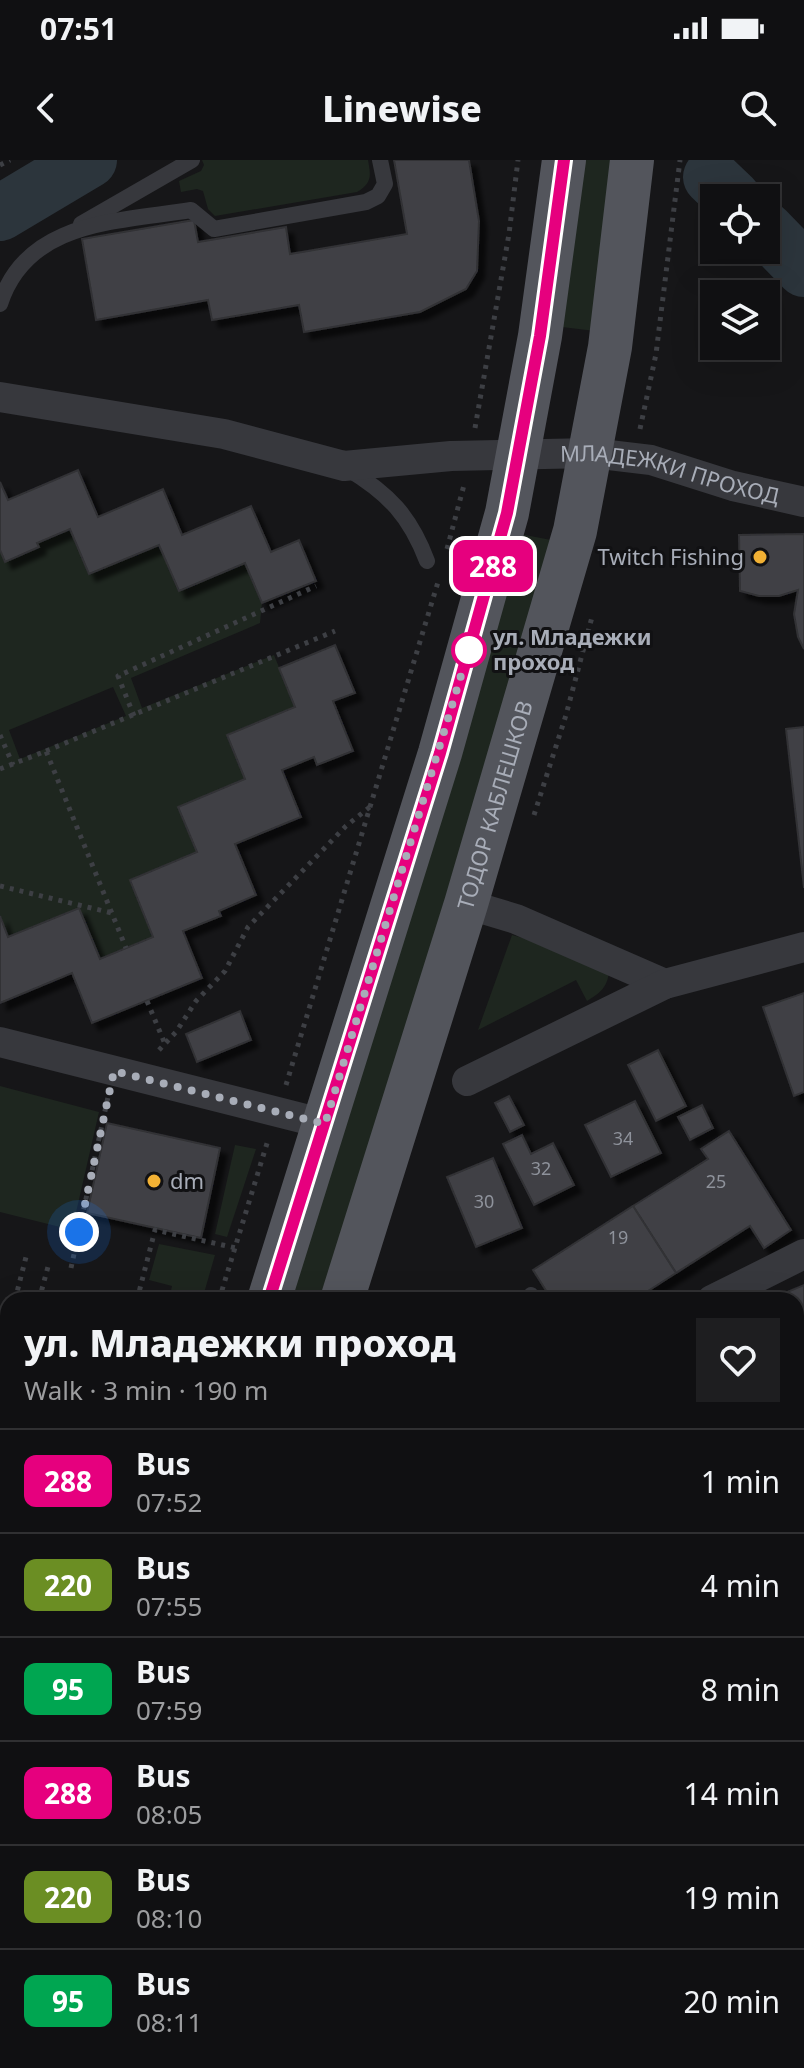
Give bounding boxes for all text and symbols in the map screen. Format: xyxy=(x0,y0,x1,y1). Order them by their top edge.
text: 07:51 xyxy=(40,8,117,49)
text: Linewise xyxy=(322,84,482,133)
icon: back xyxy=(24,86,68,130)
icon: search xyxy=(736,86,780,130)
map controls xyxy=(700,184,780,360)
button: locate xyxy=(700,184,780,264)
button: layers xyxy=(700,280,780,360)
street label: МЛАДЕЖКИ ПРОХОД xyxy=(560,437,782,510)
line badge: 288 xyxy=(447,540,539,592)
place label: Twitch Fishing xyxy=(597,541,744,571)
text: 288 xyxy=(469,547,517,585)
marker: Twitch Fishing xyxy=(751,548,769,566)
place label: ул. Младежки проход xyxy=(492,621,652,676)
marker: ул. Младежки проход xyxy=(452,633,486,667)
street label: ТОДОР КАБЛЕШКОВ xyxy=(449,697,539,913)
house number: 34 xyxy=(613,1126,633,1150)
house number: 32 xyxy=(531,1156,551,1180)
place label: dm xyxy=(170,1165,204,1195)
house number: 25 xyxy=(706,1169,726,1193)
marker: dm xyxy=(145,1172,163,1190)
house number: 30 xyxy=(474,1189,494,1213)
your location xyxy=(59,1212,99,1252)
house number: 19 xyxy=(608,1225,628,1249)
text: ул. Младежки проход xyxy=(24,1316,456,1368)
button: heart xyxy=(696,1318,780,1402)
text: Walk · 3 min · 190 m xyxy=(24,1372,268,1408)
text: Bus xyxy=(136,1443,191,1484)
text: 1 min xyxy=(701,1461,780,1502)
text: 288 xyxy=(44,1462,92,1500)
text: 07:52 xyxy=(136,1484,202,1520)
text: Bus xyxy=(136,1547,191,1588)
text: 4 min xyxy=(701,1565,780,1606)
text: 220 xyxy=(44,1566,92,1604)
text: 07:55 xyxy=(136,1588,202,1624)
text: Bus xyxy=(136,1651,191,1692)
text: 8 min xyxy=(701,1669,780,1710)
text: 95 xyxy=(52,1670,84,1708)
text: 07:59 xyxy=(136,1692,202,1728)
text: Bus xyxy=(136,1755,191,1796)
text: 14 min xyxy=(684,1773,780,1814)
text: 288 xyxy=(44,1774,92,1812)
text: 08:05 xyxy=(136,1796,202,1832)
text: Bus xyxy=(136,1859,191,1900)
text: 19 min xyxy=(684,1877,780,1918)
text: 220 xyxy=(44,1878,92,1916)
text: 08:10 xyxy=(136,1900,202,1936)
text: Bus xyxy=(136,1963,191,2004)
text: 20 min xyxy=(684,1981,780,2022)
text: 95 xyxy=(52,1982,84,2020)
text: 08:11 xyxy=(136,2004,202,2040)

